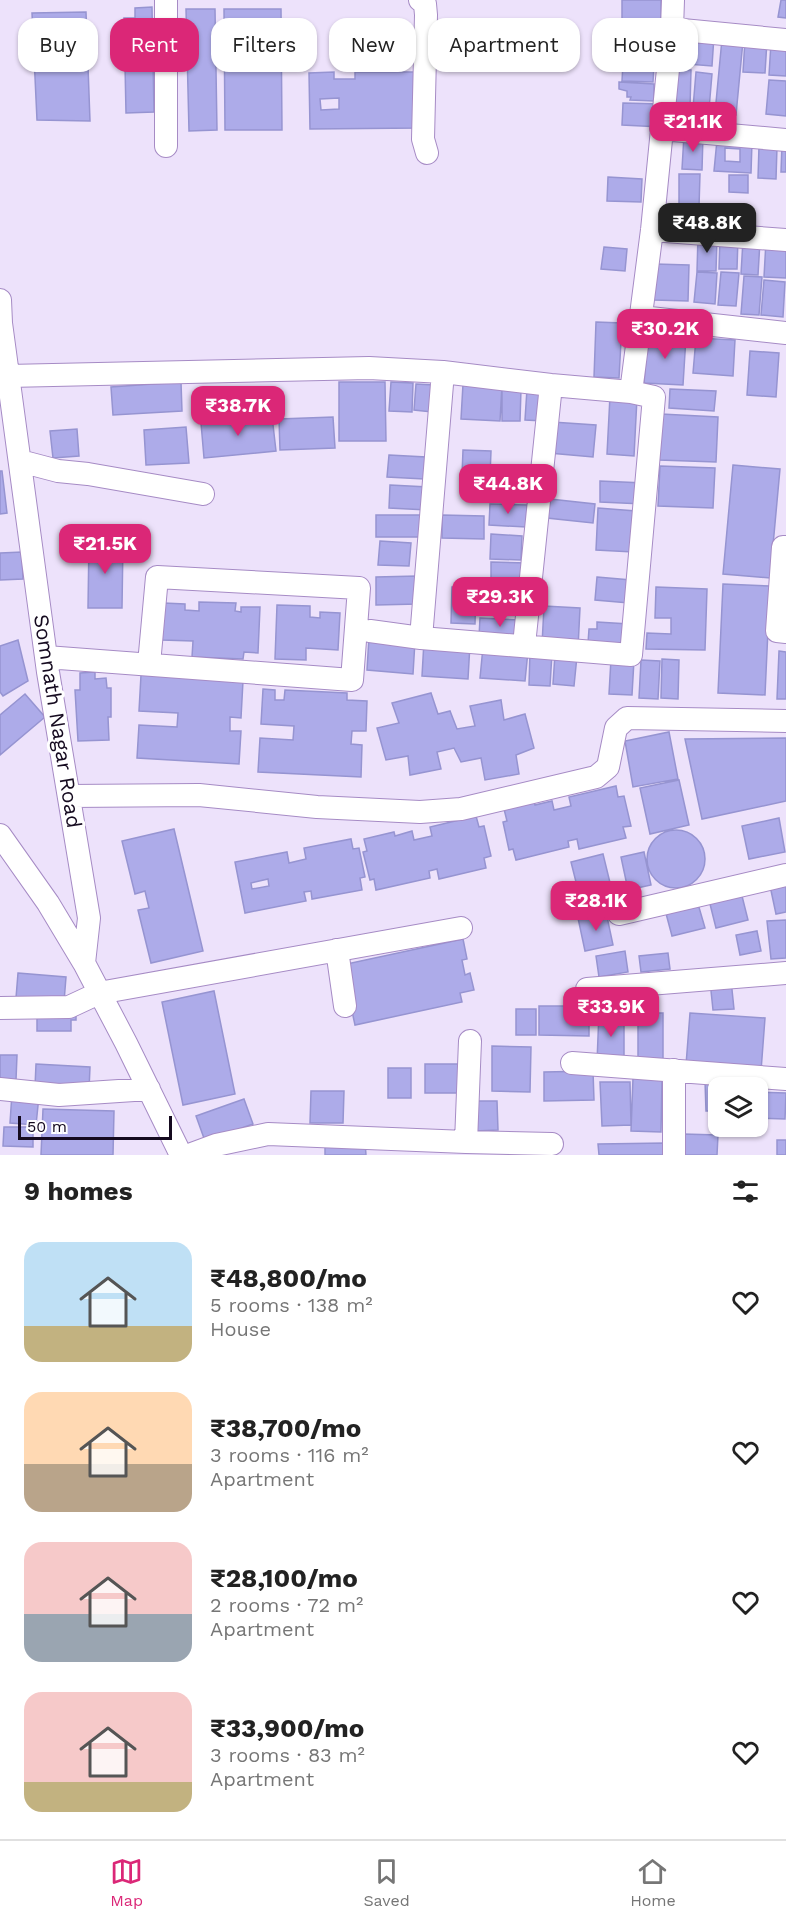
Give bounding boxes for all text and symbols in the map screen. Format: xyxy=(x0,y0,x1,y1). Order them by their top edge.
chip: Buy xyxy=(18,18,98,72)
chip: Rent xyxy=(110,18,199,72)
chip: Filters xyxy=(211,18,317,72)
chip: New xyxy=(329,18,416,72)
chip: Apartment xyxy=(428,18,580,72)
chip: House xyxy=(592,18,698,72)
pin: ₹21.1K xyxy=(644,102,742,153)
text: ₹21.1K xyxy=(664,109,722,133)
pin: ₹48.8K xyxy=(658,203,756,254)
text: ₹48.8K xyxy=(672,210,742,234)
pin: ₹30.2K xyxy=(616,309,714,360)
text: ₹30.2K xyxy=(631,316,699,340)
pin: ₹38.7K xyxy=(189,386,287,437)
text: ₹38.7K xyxy=(205,393,271,417)
pin: ₹44.8K xyxy=(459,464,557,515)
text: ₹44.8K xyxy=(473,471,543,495)
pin: ₹21.5K xyxy=(56,524,154,575)
text: ₹21.5K xyxy=(73,531,137,555)
pin: ₹29.3K xyxy=(451,577,549,628)
text: ₹29.3K xyxy=(466,584,534,608)
street label: Somnath Nagar Road xyxy=(29,612,87,830)
pin: ₹28.1K xyxy=(547,881,645,932)
text: ₹28.1K xyxy=(565,888,627,912)
pin: ₹33.9K xyxy=(562,987,660,1038)
text: ₹33.9K xyxy=(577,994,645,1018)
map controls xyxy=(708,1077,768,1137)
button: layers xyxy=(708,1077,768,1137)
scale bar xyxy=(18,1113,172,1140)
text: 50 m xyxy=(27,1117,67,1136)
icon: filters xyxy=(729,1175,762,1208)
text: 9 homes xyxy=(24,1176,133,1206)
text: ₹48,800/mo xyxy=(210,1263,367,1293)
icon: home xyxy=(72,1266,144,1338)
icon: heart xyxy=(729,1286,762,1319)
text: 5 rooms · 138 m² xyxy=(210,1293,373,1317)
text: House xyxy=(210,1317,271,1341)
text: ₹38,700/mo xyxy=(210,1413,361,1443)
icon: home xyxy=(72,1416,144,1488)
icon: heart xyxy=(729,1436,762,1469)
text: 3 rooms · 116 m² xyxy=(210,1443,369,1467)
text: Apartment xyxy=(210,1467,314,1491)
text: ₹28,100/mo xyxy=(210,1563,358,1593)
icon: home xyxy=(72,1566,144,1638)
icon: heart xyxy=(729,1586,762,1619)
text: 2 rooms · 72 m² xyxy=(210,1593,363,1617)
text: Apartment xyxy=(210,1617,314,1641)
text: ₹33,900/mo xyxy=(210,1713,364,1743)
icon: home xyxy=(72,1716,144,1788)
icon: heart xyxy=(729,1736,762,1769)
text: 3 rooms · 83 m² xyxy=(210,1743,365,1767)
text: Apartment xyxy=(210,1767,314,1791)
tab: Map xyxy=(110,1855,143,1910)
tab: Saved xyxy=(363,1855,410,1910)
tab: Home xyxy=(630,1855,676,1910)

